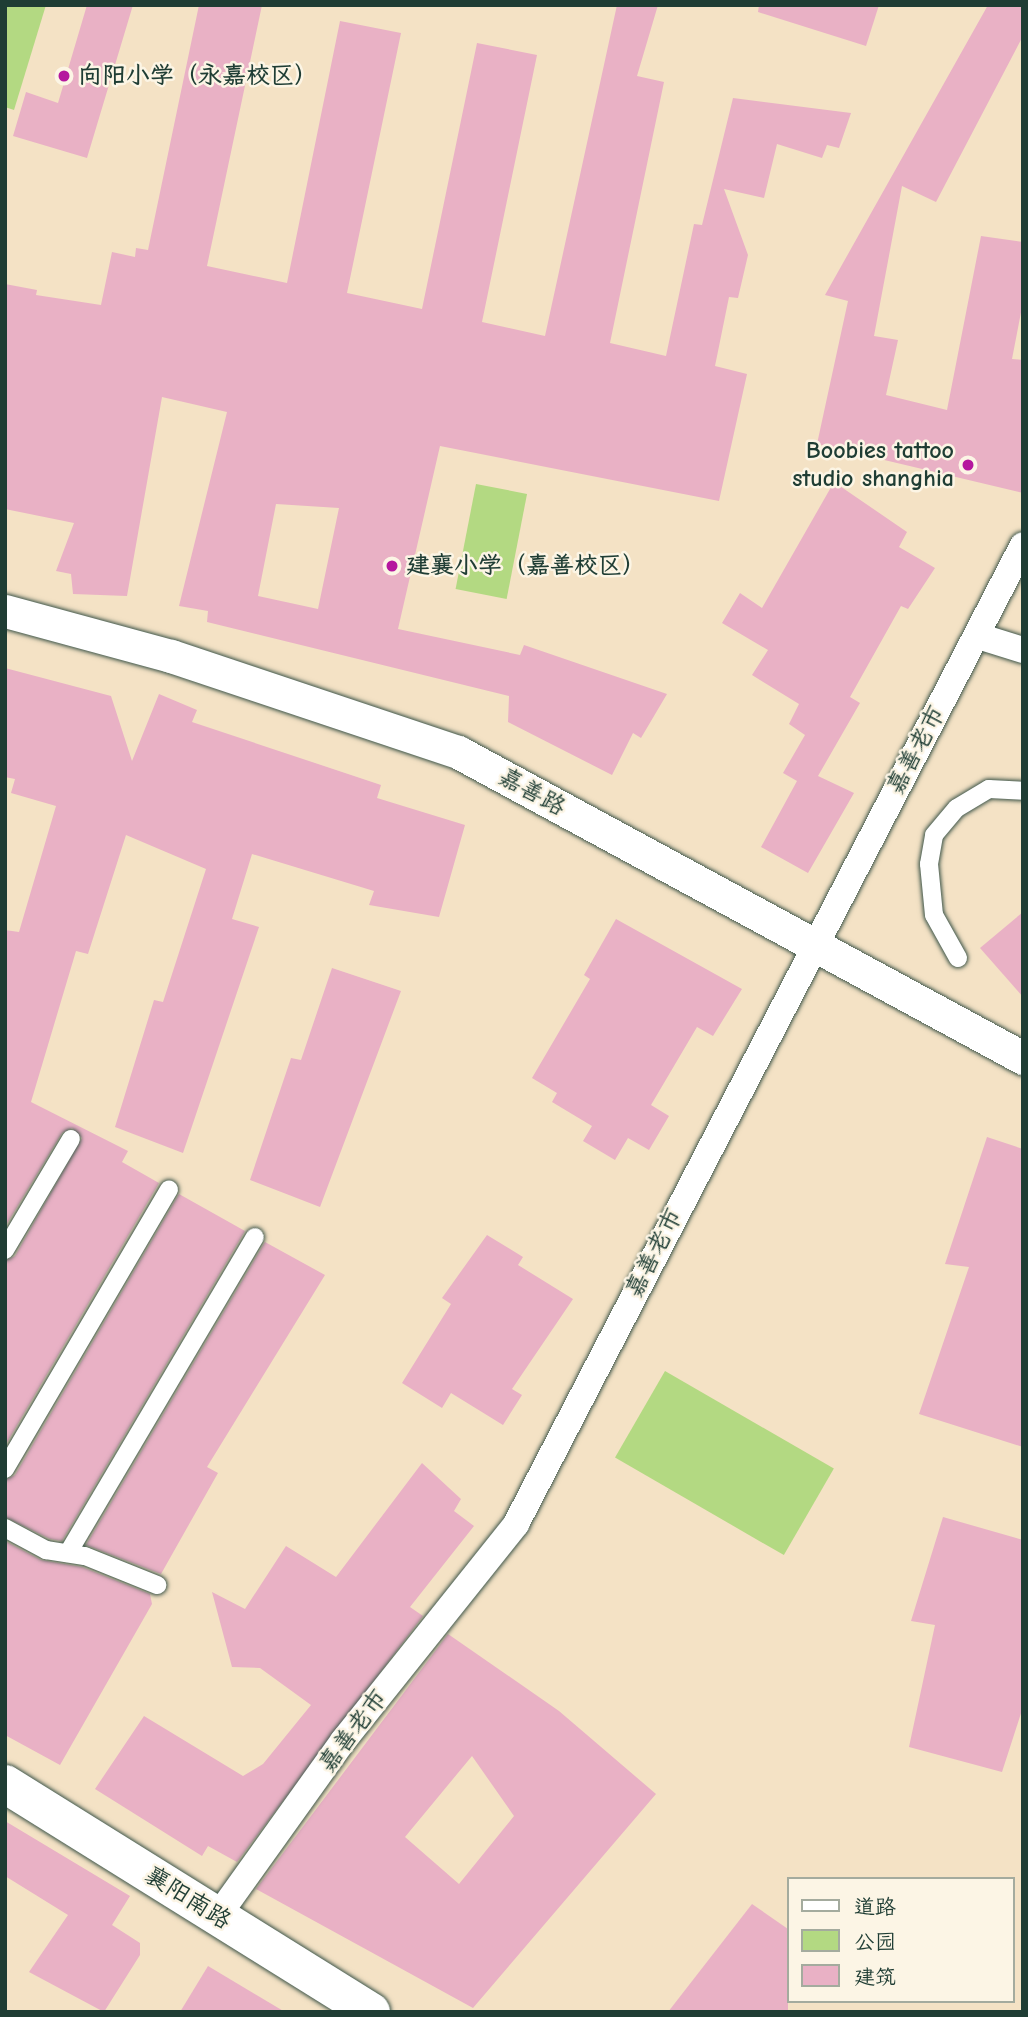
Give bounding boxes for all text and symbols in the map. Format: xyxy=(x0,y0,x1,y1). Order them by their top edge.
place label: 向阳小学（永嘉校区） xyxy=(78,62,318,90)
marker: 向阳小学（永嘉校区） xyxy=(56,68,72,84)
place label: Boobies tattoo studio shanghia xyxy=(792,437,954,493)
marker: Boobies tattoo studio shanghia xyxy=(960,457,976,473)
place label: 建襄小学（嘉善校区） xyxy=(406,552,646,580)
marker: 建襄小学（嘉善校区） xyxy=(384,558,400,574)
street label: 嘉善老市 xyxy=(881,701,951,799)
street label: 嘉善路 xyxy=(494,762,570,822)
street label: 嘉善老市 xyxy=(619,1204,689,1302)
street label: 嘉善老市 xyxy=(313,1684,393,1778)
street label: 襄阳南路 xyxy=(140,1860,236,1936)
legend xyxy=(786,1877,1014,2003)
text: 道路 xyxy=(854,1895,896,1919)
text: 公园 xyxy=(854,1930,896,1954)
text: 建筑 xyxy=(854,1965,896,1989)

